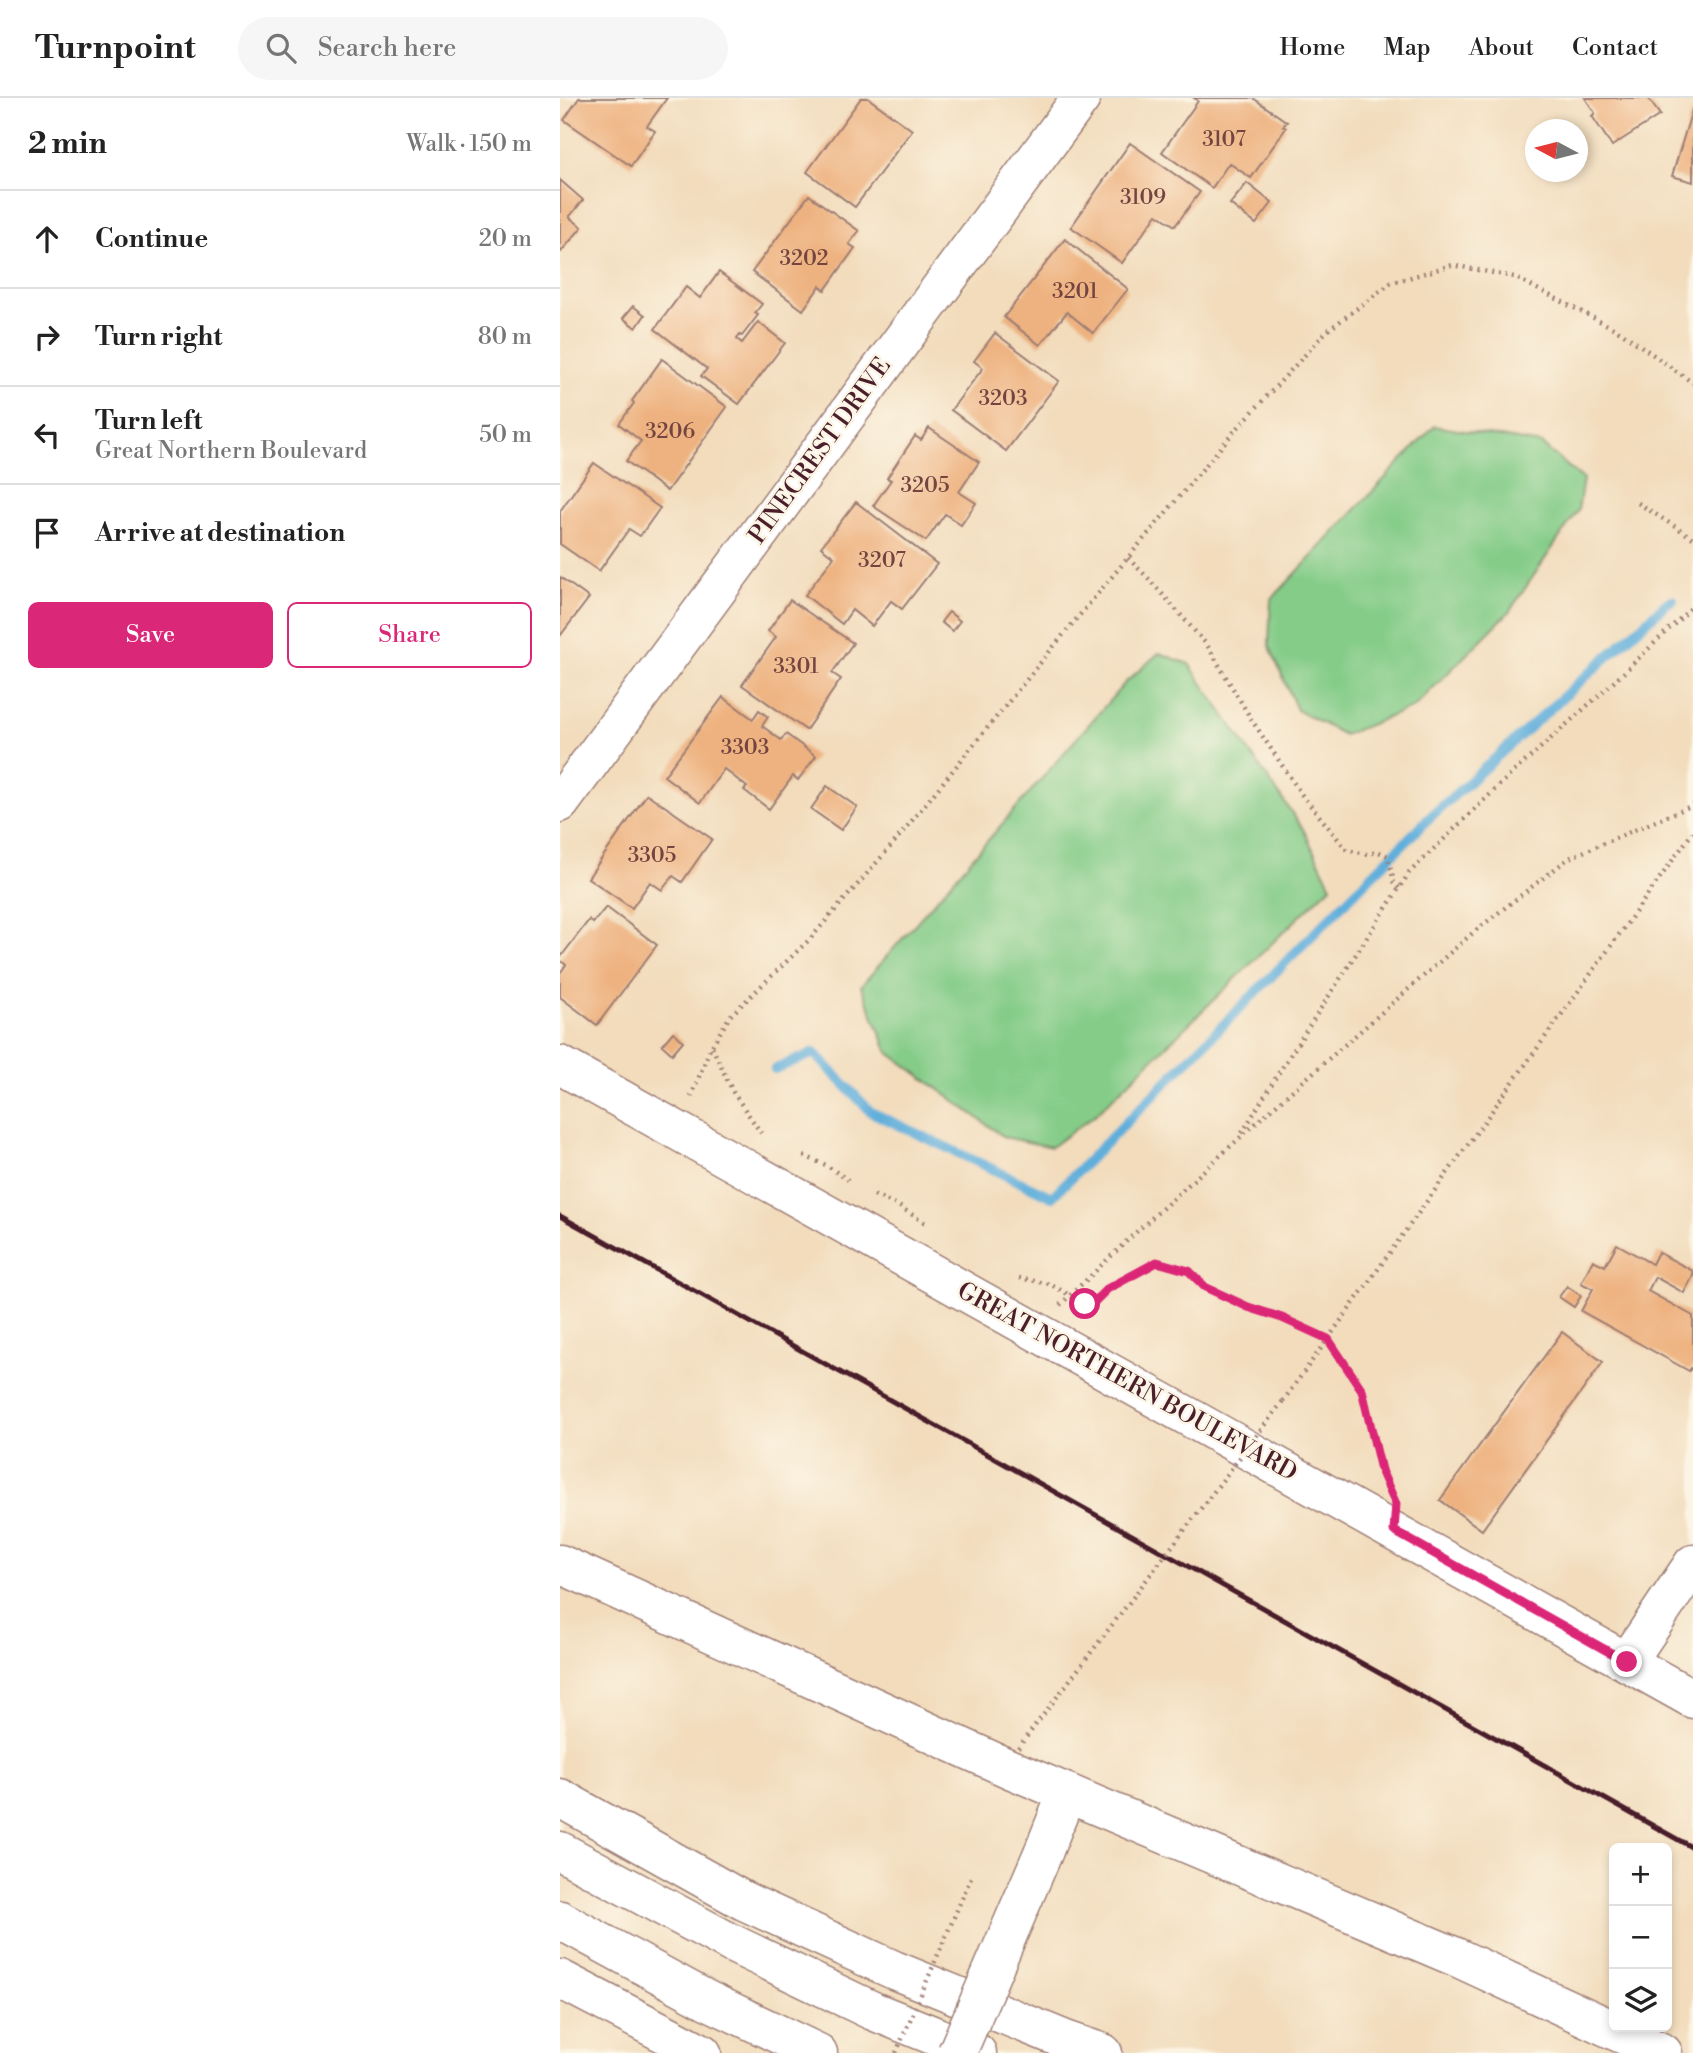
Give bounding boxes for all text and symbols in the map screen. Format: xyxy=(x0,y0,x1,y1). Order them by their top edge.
search box xyxy=(238,17,728,80)
text: Turnpoint xyxy=(35,28,196,69)
icon: search xyxy=(262,29,300,67)
text: Search here xyxy=(318,32,456,64)
text: Home xyxy=(1280,33,1345,63)
text: Map xyxy=(1383,33,1431,63)
text: About xyxy=(1469,33,1534,63)
text: Contact xyxy=(1572,33,1658,63)
north arrow xyxy=(1525,119,1588,182)
text: 2 min xyxy=(28,125,107,163)
house number: 3107 xyxy=(1202,127,1246,153)
text: Walk · 150 m xyxy=(406,130,532,158)
house number: 3109 xyxy=(1120,185,1166,211)
icon: ahead xyxy=(28,220,66,258)
text: Continue xyxy=(95,223,208,255)
text: 20 m xyxy=(479,225,532,253)
house number: 3202 xyxy=(779,246,829,272)
house number: 3201 xyxy=(1052,279,1098,305)
icon: right xyxy=(28,318,66,356)
text: Turn right xyxy=(95,321,223,353)
text: 80 m xyxy=(478,323,532,351)
street label: PINECREST DRIVE xyxy=(742,352,898,550)
house number: 3203 xyxy=(978,386,1028,412)
text: Turn left xyxy=(95,405,203,437)
icon: left xyxy=(28,416,66,454)
house number: 3206 xyxy=(645,419,695,445)
text: 50 m xyxy=(479,421,532,449)
text: Great Northern Boulevard xyxy=(95,437,367,465)
house number: 3205 xyxy=(900,473,950,499)
icon: arrive xyxy=(28,514,66,552)
text: Arrive at destination xyxy=(95,517,345,549)
house number: 3207 xyxy=(858,548,906,574)
button: Save xyxy=(28,602,273,668)
button: Share xyxy=(287,602,532,668)
house number: 3301 xyxy=(773,654,819,680)
house number: 3303 xyxy=(721,735,769,761)
house number: 3305 xyxy=(628,843,676,869)
street label: GREAT NORTHERN BOULEVARD xyxy=(952,1276,1302,1488)
route start xyxy=(1069,1288,1100,1319)
route end xyxy=(1611,1646,1642,1677)
map controls xyxy=(1609,1843,1672,2032)
button: + xyxy=(1609,1843,1672,1906)
button: − xyxy=(1609,1906,1672,1969)
button: layers xyxy=(1609,1969,1672,2032)

